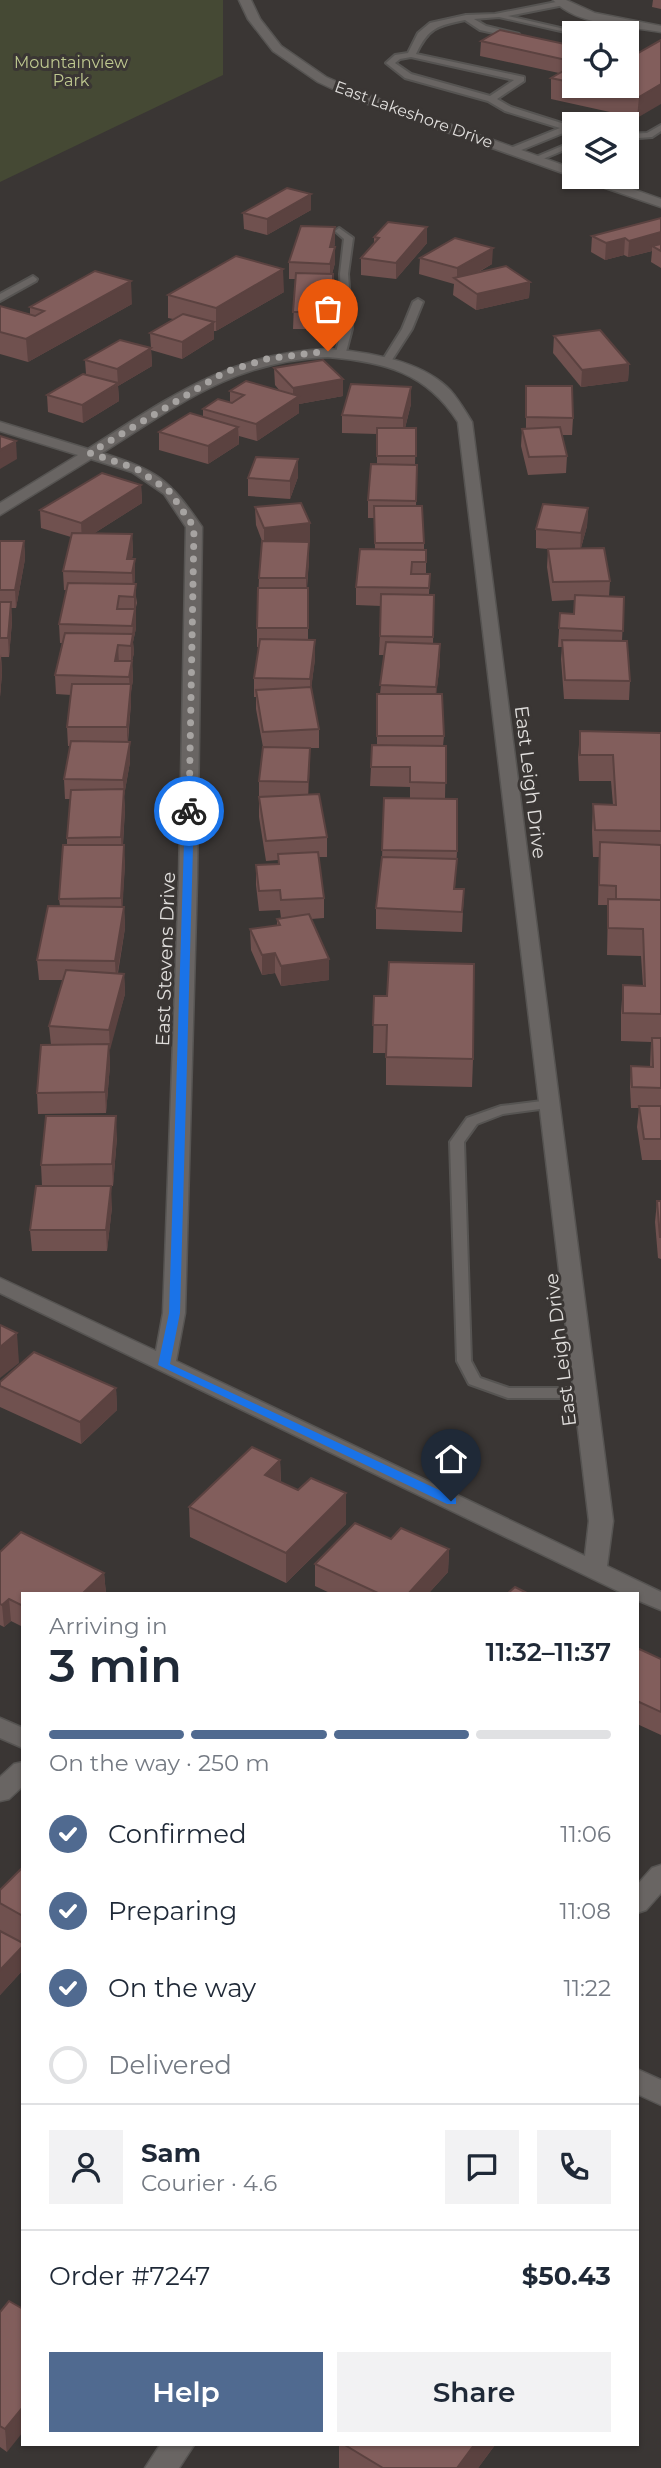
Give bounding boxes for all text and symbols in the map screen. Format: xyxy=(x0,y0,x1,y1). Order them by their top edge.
map controls xyxy=(562,21,639,189)
button: locate xyxy=(562,21,639,98)
park label: Mountainview Park xyxy=(14,53,128,90)
street label: East Lakeshore Drive xyxy=(332,77,496,152)
button: layers xyxy=(562,112,639,189)
pin xyxy=(298,279,358,351)
icon: bag xyxy=(309,290,347,328)
street label: East Leigh Drive xyxy=(510,704,551,860)
courier xyxy=(154,776,224,846)
icon: bike xyxy=(170,792,208,830)
street label: East Stevens Drive xyxy=(151,871,180,1047)
street label: East Leigh Drive xyxy=(540,1272,581,1428)
pin xyxy=(421,1429,481,1501)
icon: home xyxy=(432,1440,470,1478)
text: Arriving in xyxy=(49,1612,168,1640)
text: 11:32–11:37 xyxy=(486,1636,611,1668)
text: 3 min xyxy=(49,1637,182,1694)
text: On the way · 250 m xyxy=(49,1749,270,1777)
icon: check xyxy=(49,1815,87,1853)
text: Confirmed xyxy=(108,1818,247,1850)
text: 11:06 xyxy=(560,1820,611,1848)
icon: check xyxy=(49,1892,87,1930)
text: Preparing xyxy=(108,1895,237,1927)
text: 11:08 xyxy=(560,1897,611,1925)
icon: check xyxy=(49,1969,87,2007)
text: On the way xyxy=(108,1972,256,2004)
text: 11:22 xyxy=(563,1974,611,2002)
text: Delivered xyxy=(108,2049,232,2081)
button: person xyxy=(49,2130,123,2204)
button: chat xyxy=(445,2130,519,2204)
button: phone xyxy=(537,2130,611,2204)
text: Sam xyxy=(141,2137,201,2169)
text: Courier · 4.6 xyxy=(141,2169,277,2197)
text: Order #7247 xyxy=(49,2260,210,2292)
text: $50.43 xyxy=(522,2260,611,2292)
button: Help xyxy=(49,2352,323,2432)
button: Share xyxy=(337,2352,611,2432)

